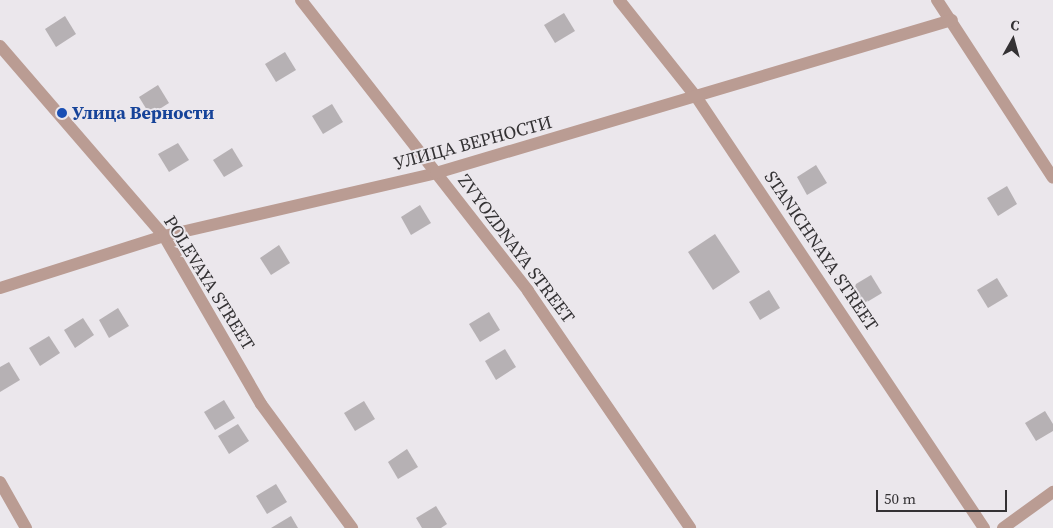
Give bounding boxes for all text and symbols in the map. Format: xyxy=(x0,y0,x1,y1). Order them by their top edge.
north arrow xyxy=(988,15,1038,65)
text: С xyxy=(1009,15,1020,36)
place label: Улица Верности xyxy=(72,102,214,124)
marker: Улица Верности xyxy=(56,107,68,119)
street label: УЛИЦА ВЕРНОСТИ xyxy=(392,112,554,174)
street label: STANICHNAYA STREET xyxy=(759,167,883,335)
street label: ZVYOZDNAYA STREET xyxy=(453,170,579,328)
street label: POLEVAYA STREET xyxy=(159,212,259,354)
scale bar xyxy=(878,480,1009,512)
text: 50 m xyxy=(884,488,916,509)

